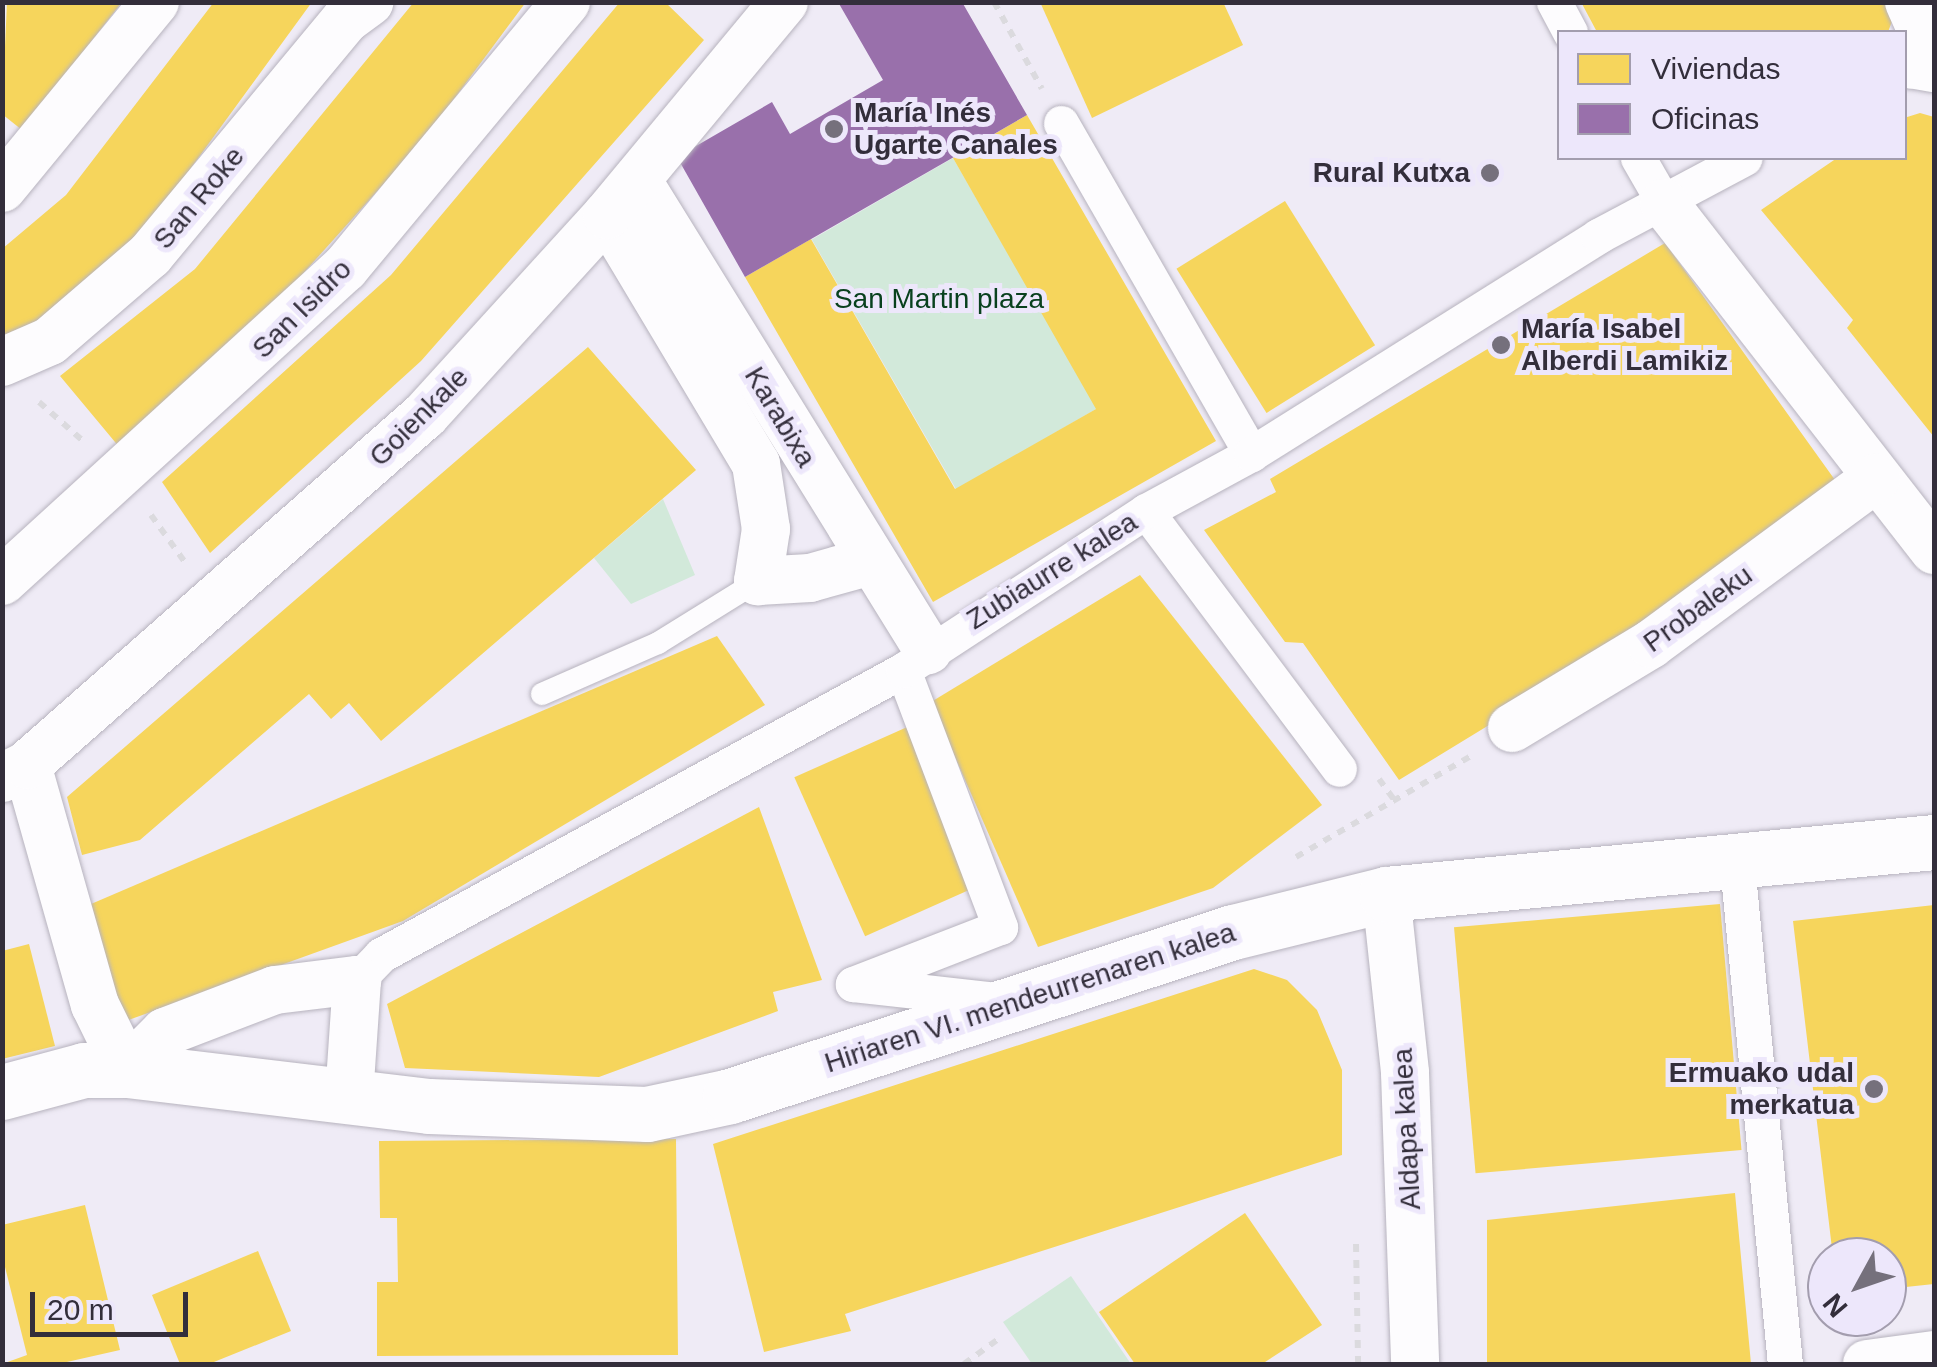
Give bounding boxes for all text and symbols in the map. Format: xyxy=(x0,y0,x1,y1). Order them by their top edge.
legend xyxy=(1557,30,1907,160)
text: Viviendas xyxy=(1651,52,1781,85)
place label: María Inés Ugarte Canales xyxy=(854,96,1058,162)
text: Oficinas xyxy=(1651,102,1759,135)
marker: María Inés Ugarte Canales xyxy=(823,118,845,140)
street label: San Roke xyxy=(147,140,251,256)
place label: Rural Kutxa xyxy=(1313,156,1470,190)
marker: Rural Kutxa xyxy=(1479,162,1501,184)
street label: San Isidro xyxy=(246,253,358,365)
park label: San Martin plaza xyxy=(834,282,1044,316)
place label: María Isabel Alberdi Lamikiz xyxy=(1521,312,1728,378)
marker: María Isabel Alberdi Lamikiz xyxy=(1490,334,1512,356)
street label: Goienkale xyxy=(363,361,475,473)
street label: Karabixa xyxy=(737,361,823,473)
street label: Zubiaurre kalea xyxy=(961,505,1143,637)
street label: Probaleku xyxy=(1637,558,1759,660)
street label: Hiriaren VI. mendeurrenaren kalea xyxy=(821,916,1239,1080)
street label: Aldapa kalea xyxy=(1386,1047,1428,1211)
place label: Ermuako udal merkatua xyxy=(1669,1056,1854,1122)
marker: Ermuako udal merkatua xyxy=(1863,1078,1885,1100)
north arrow xyxy=(1807,1237,1907,1337)
scale bar xyxy=(35,1272,192,1334)
text: N xyxy=(1817,1288,1854,1323)
text: 20 m xyxy=(47,1293,114,1326)

